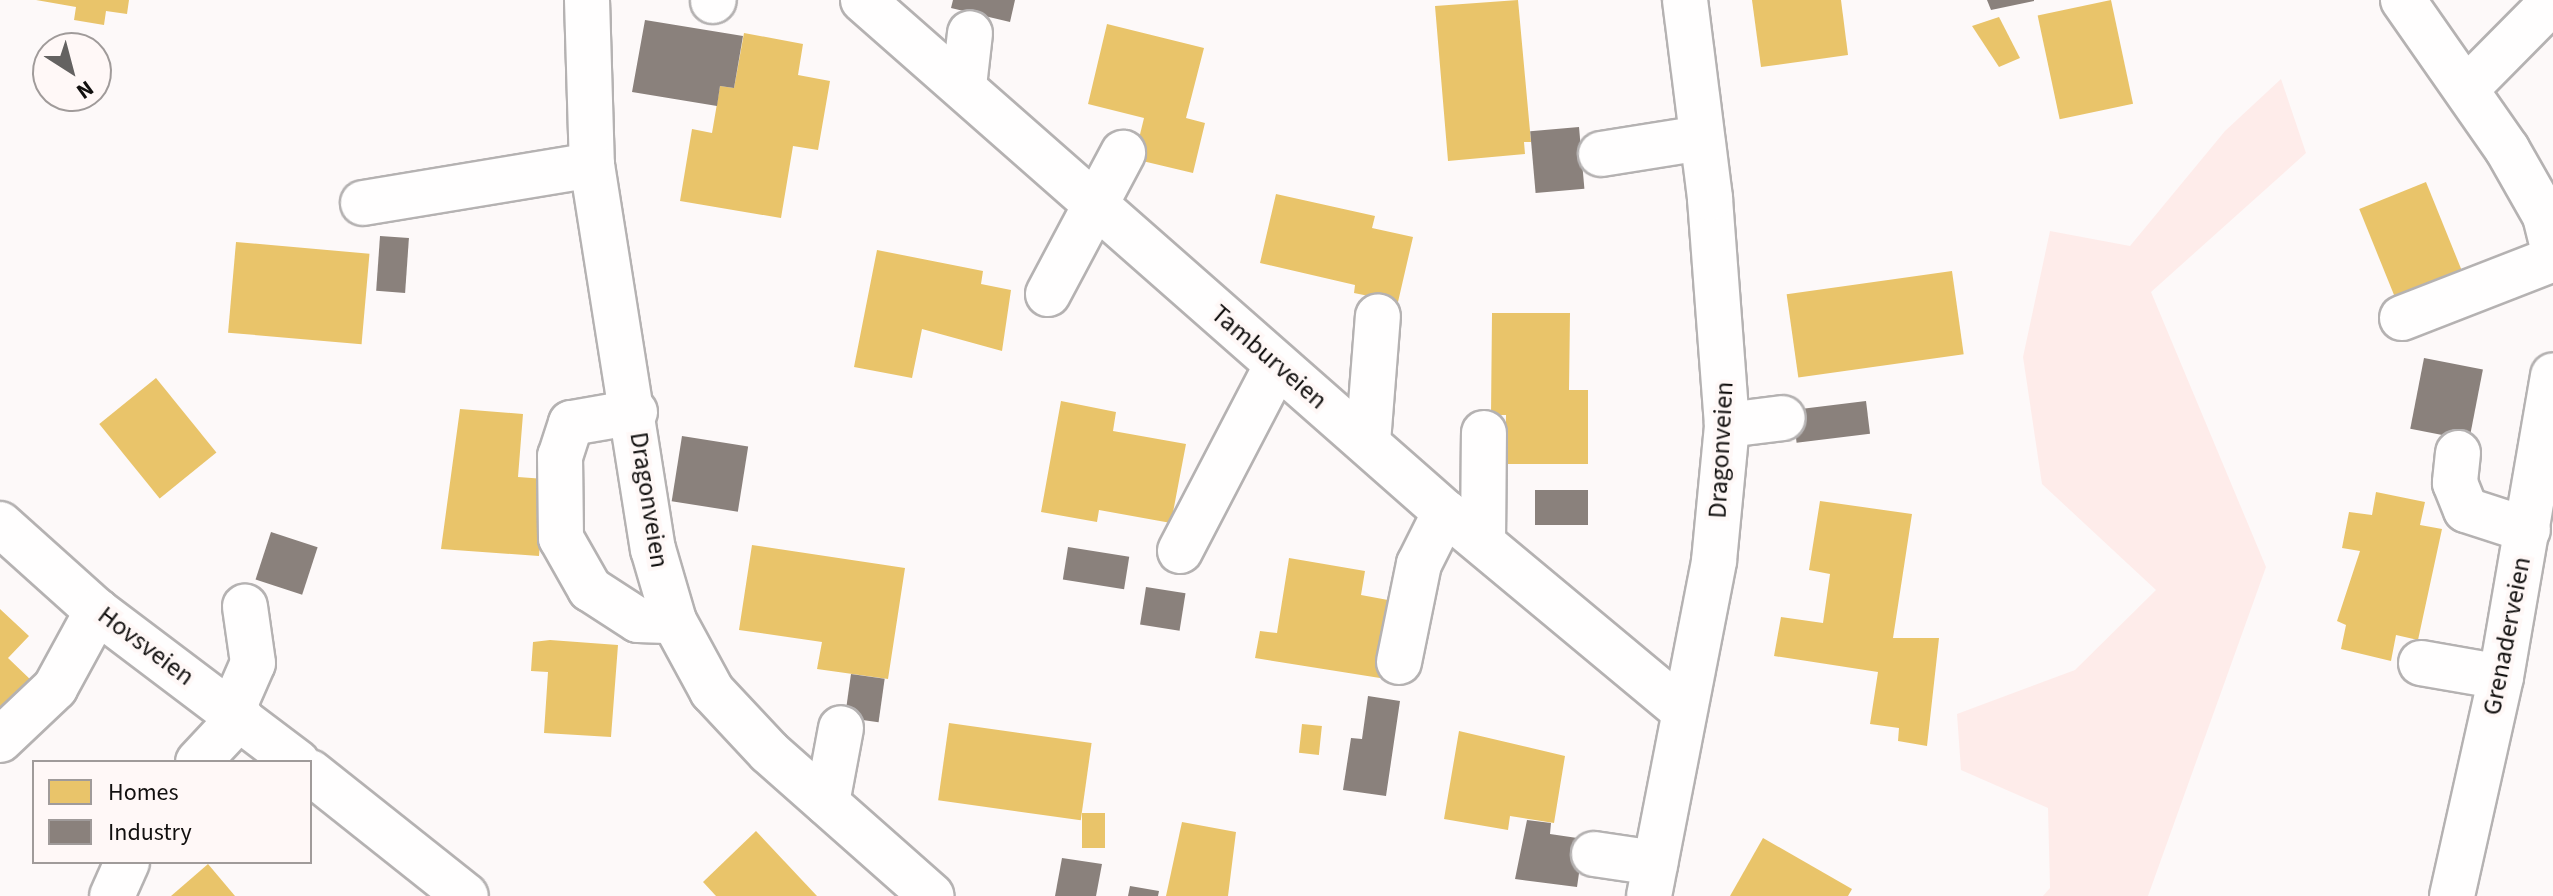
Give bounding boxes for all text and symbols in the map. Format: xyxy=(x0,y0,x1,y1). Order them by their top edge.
north arrow xyxy=(32,32,112,112)
text: N xyxy=(70,73,100,107)
street label: Tamburveien xyxy=(1205,298,1333,416)
street label: Dragonveien xyxy=(1702,381,1740,519)
street label: Dragonveien xyxy=(623,430,675,570)
street label: Grenaderveien xyxy=(2476,554,2538,718)
street label: Hovsveien xyxy=(92,600,200,692)
legend xyxy=(32,760,312,864)
text: Homes xyxy=(108,775,179,810)
text: Industry xyxy=(108,815,192,850)

